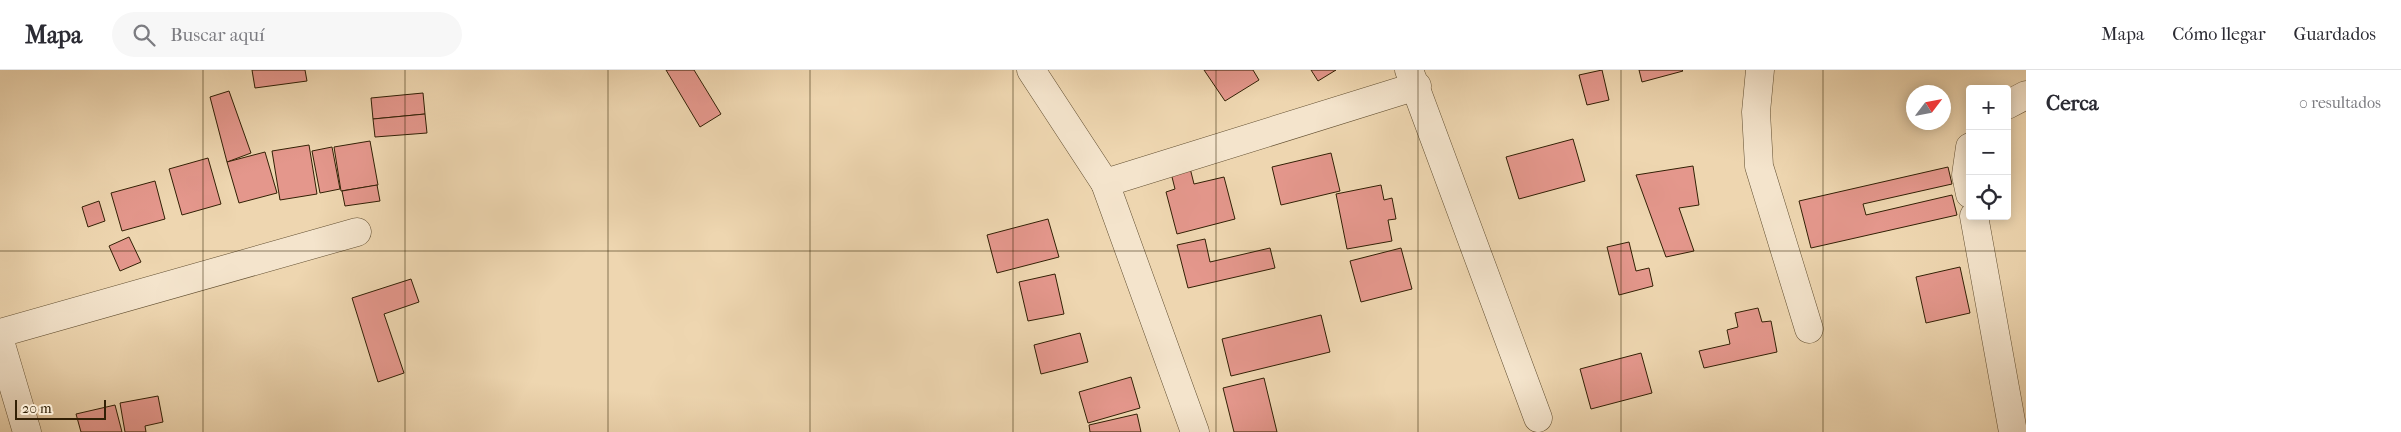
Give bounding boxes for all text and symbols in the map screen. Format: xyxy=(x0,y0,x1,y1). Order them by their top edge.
search box xyxy=(112,12,462,57)
text: Mapa xyxy=(25,21,82,49)
icon: search xyxy=(130,21,158,49)
text: Buscar aquí xyxy=(170,24,265,46)
text: Mapa xyxy=(2101,24,2144,45)
text: Cómo llegar xyxy=(2172,24,2266,45)
text: Guardados xyxy=(2294,24,2376,45)
north arrow xyxy=(1906,85,1951,130)
map controls xyxy=(1966,85,2011,220)
button: + xyxy=(1966,85,2011,130)
text: Cerca xyxy=(2046,91,2098,115)
text: 0 resultados xyxy=(2299,93,2381,112)
button: − xyxy=(1966,130,2011,175)
button: locate xyxy=(1966,175,2011,220)
scale bar xyxy=(15,397,106,420)
text: 20 m xyxy=(22,400,52,417)

